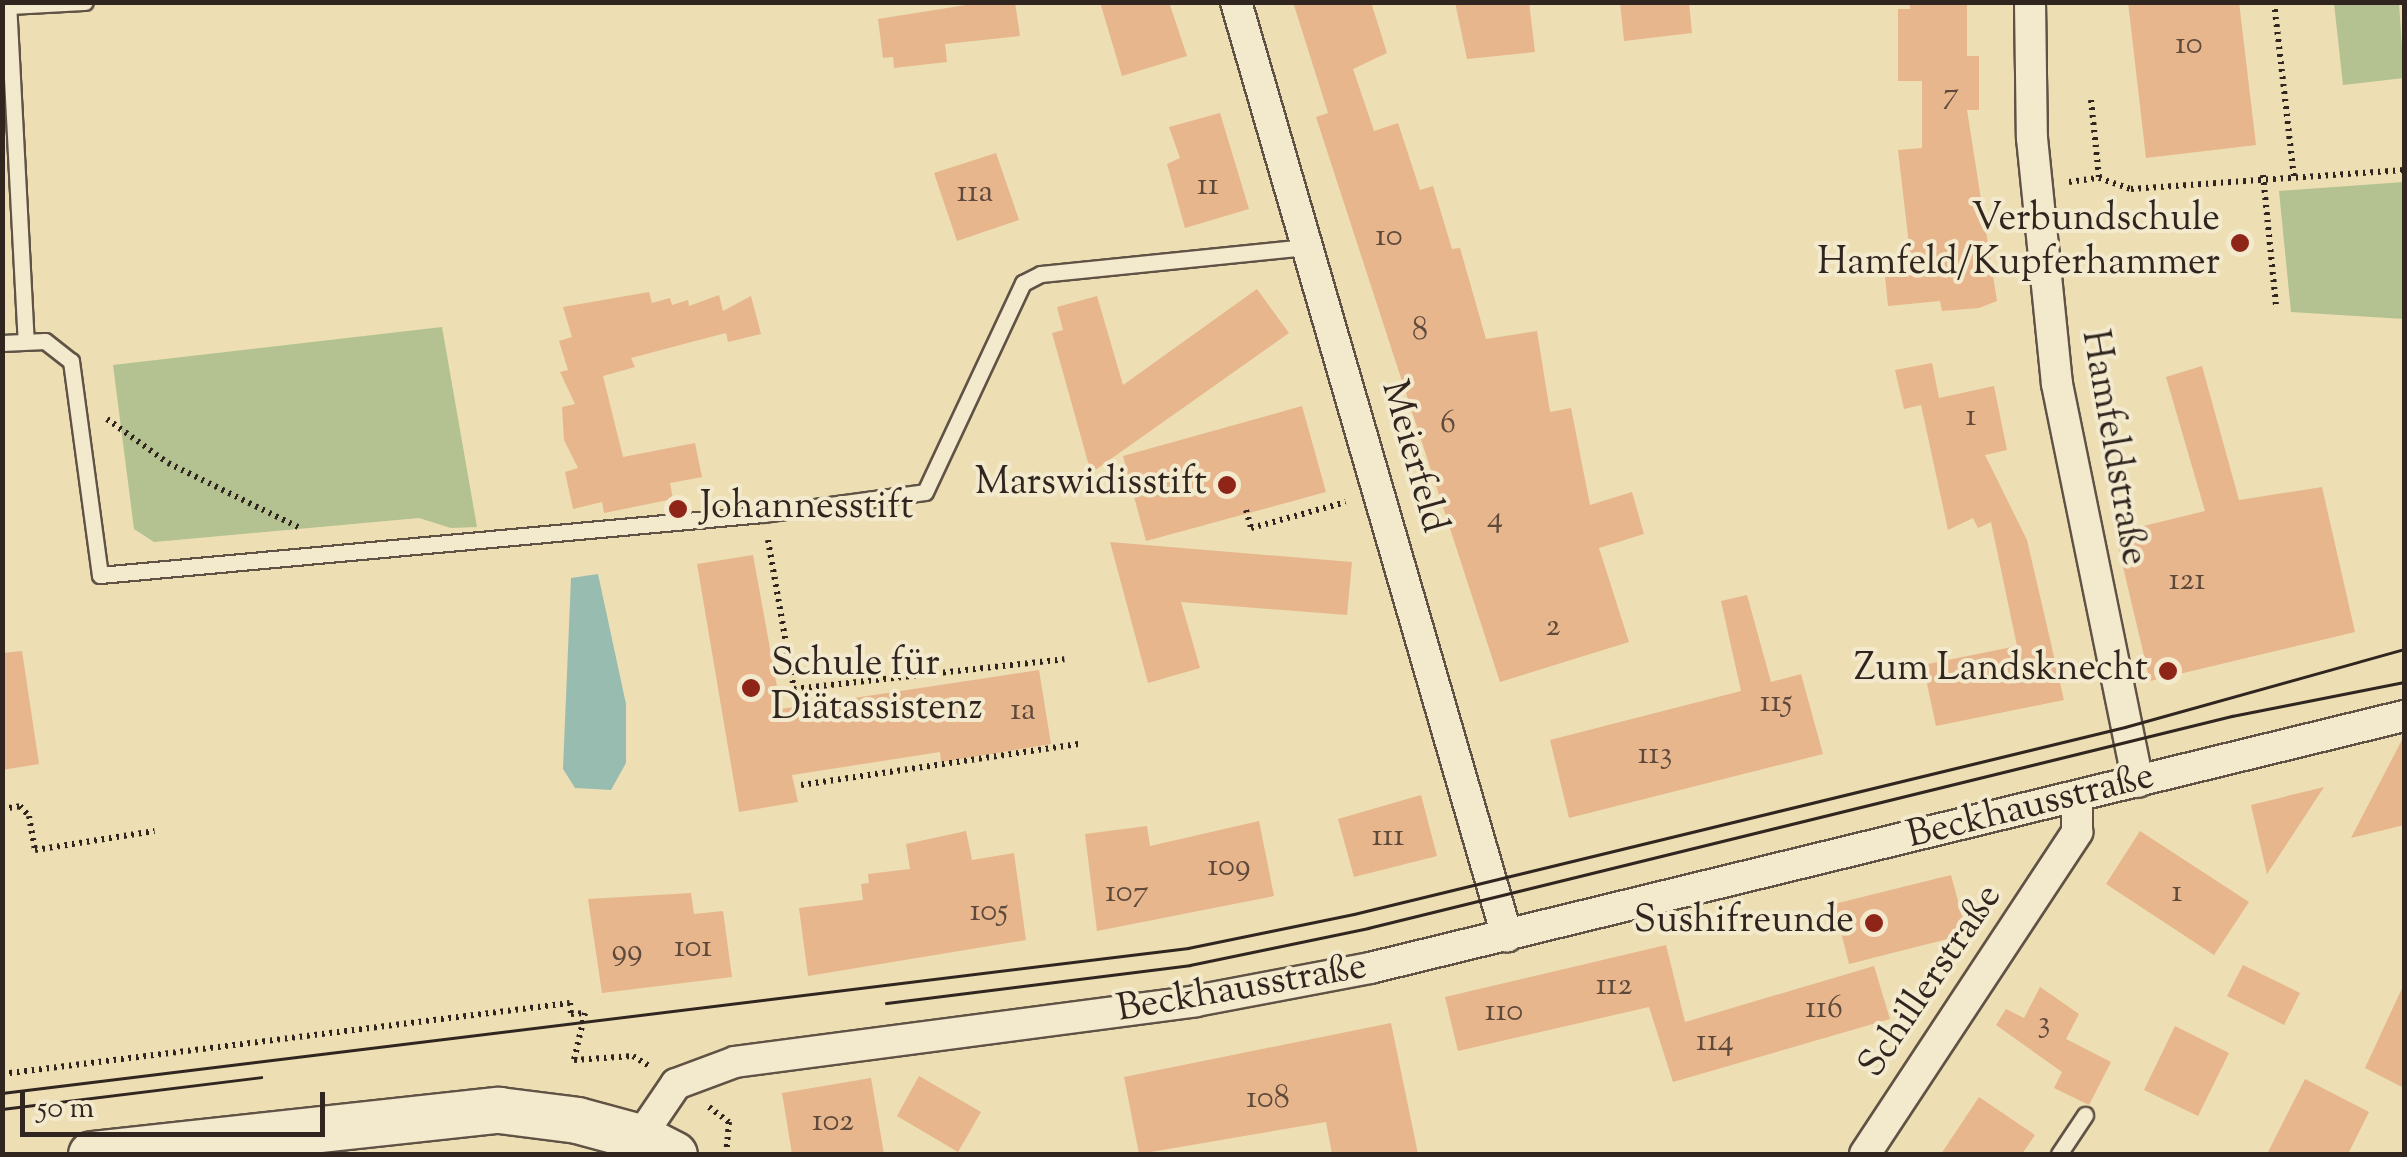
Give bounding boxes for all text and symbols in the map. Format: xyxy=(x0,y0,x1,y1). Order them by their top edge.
house number: 10 xyxy=(2175,26,2203,64)
house number: 7 xyxy=(1943,76,1959,114)
house number: 11 xyxy=(1197,167,1219,205)
house number: 11a xyxy=(957,174,993,212)
place label: Verbundschule Hamfeld/Kupferhammer xyxy=(1817,198,2220,288)
house number: 10 xyxy=(1375,218,1403,256)
marker: Verbundschule Hamfeld/Kupferhammer xyxy=(2229,232,2251,254)
house number: 8 xyxy=(1412,312,1428,350)
street label: Hamfeldstraße xyxy=(2069,327,2155,569)
street label: Meierfeld xyxy=(1369,376,1455,538)
house number: 1 xyxy=(1966,398,1976,436)
house number: 6 xyxy=(1440,405,1456,443)
place label: Marswidisstift xyxy=(975,462,1207,508)
marker: Marswidisstift xyxy=(1216,474,1238,496)
place label: Johannesstift xyxy=(700,486,913,532)
marker: Johannesstift xyxy=(665,496,691,522)
house number: 4 xyxy=(1487,500,1503,538)
house number: 121 xyxy=(2169,562,2205,600)
house number: 2 xyxy=(1546,608,1560,646)
place label: Schule für Diätassistenz xyxy=(771,643,983,732)
place label: Zum Landsknecht xyxy=(1854,648,2148,694)
marker: Zum Landsknecht xyxy=(2157,660,2179,682)
marker: Schule für Diätassistenz xyxy=(740,677,762,699)
house number: 115 xyxy=(1760,684,1792,722)
house number: 1a xyxy=(1010,692,1036,730)
house number: 113 xyxy=(1638,736,1672,774)
street label: Beckhausstraße xyxy=(1903,755,2159,861)
house number: 111 xyxy=(1372,818,1404,856)
house number: 109 xyxy=(1207,848,1251,886)
house number: 107 xyxy=(1105,874,1149,912)
house number: 1 xyxy=(2172,874,2182,912)
street label: Schillerstraße xyxy=(1851,877,2013,1087)
house number: 105 xyxy=(970,893,1008,931)
place label: Sushifreunde xyxy=(1634,900,1854,946)
marker: Sushifreunde xyxy=(1863,912,1885,934)
house number: 101 xyxy=(674,929,712,967)
house number: 99 xyxy=(611,933,643,971)
street label: Beckhausstraße xyxy=(1114,946,1370,1034)
house number: 112 xyxy=(1596,967,1632,1005)
house number: 116 xyxy=(1805,990,1843,1028)
house number: 110 xyxy=(1485,993,1523,1031)
house number: 3 xyxy=(2038,1005,2050,1043)
house number: 114 xyxy=(1696,1023,1734,1061)
scale bar xyxy=(25,1072,330,1134)
house number: 108 xyxy=(1246,1080,1290,1118)
text: 50 m xyxy=(37,1088,94,1131)
house number: 102 xyxy=(812,1103,854,1141)

